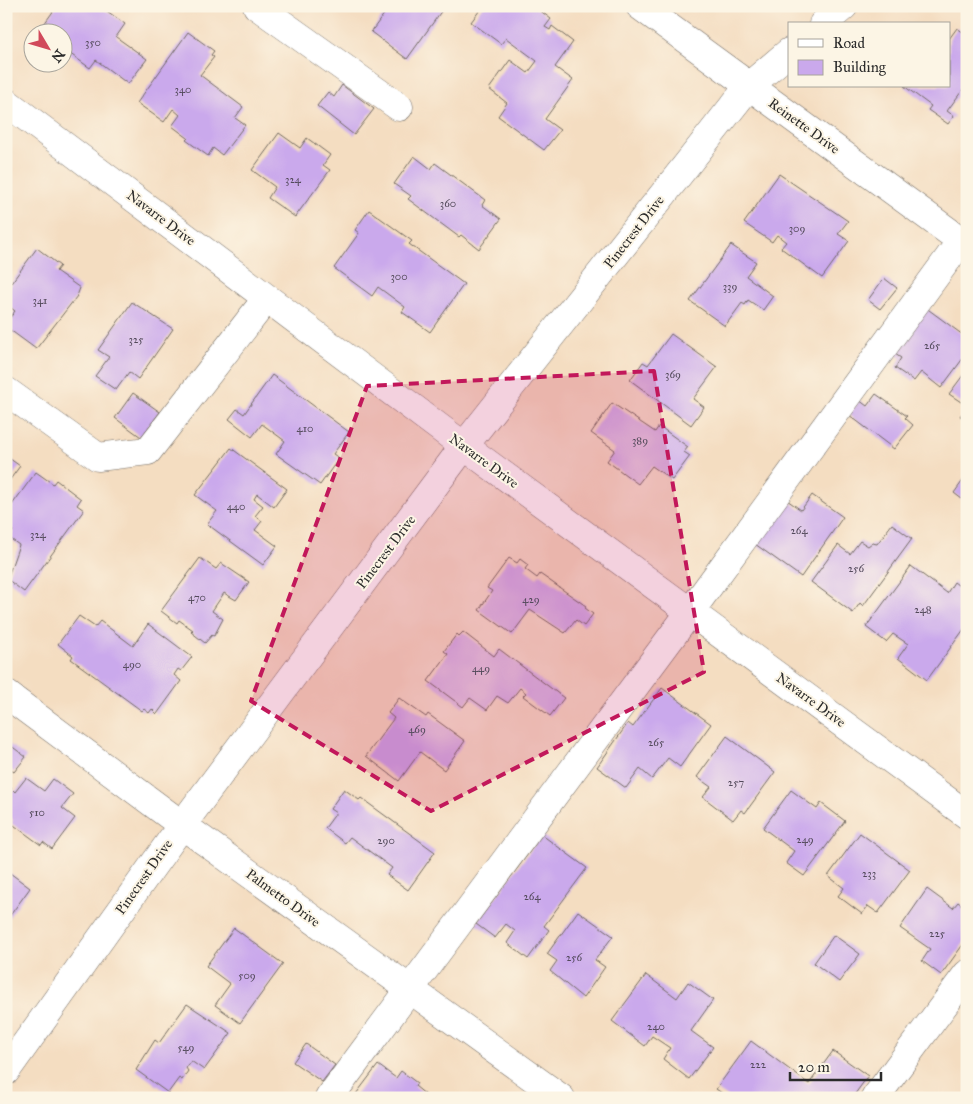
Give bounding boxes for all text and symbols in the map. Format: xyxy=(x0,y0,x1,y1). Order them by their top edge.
north arrow xyxy=(22,22,72,72)
legend xyxy=(788,22,950,88)
text: Road xyxy=(833,34,865,52)
house number: 350 xyxy=(85,36,101,49)
text: N xyxy=(47,46,68,66)
text: Building xyxy=(833,58,887,76)
house number: 340 xyxy=(175,83,191,96)
street label: Reinette Drive xyxy=(765,94,843,158)
house number: 324 xyxy=(285,173,302,186)
street label: Navarre Drive xyxy=(123,187,199,249)
street label: Pinecrest Drive xyxy=(600,192,668,272)
house number: 360 xyxy=(440,197,456,210)
house number: 309 xyxy=(789,222,805,235)
house number: 300 xyxy=(390,270,408,283)
house number: 339 xyxy=(723,280,737,293)
house number: 341 xyxy=(33,294,47,307)
house number: 325 xyxy=(129,333,143,346)
house number: 265 xyxy=(924,339,940,352)
house number: 369 xyxy=(665,368,681,381)
house number: 410 xyxy=(297,422,313,435)
street label: Navarre Drive xyxy=(446,430,522,492)
house number: 389 xyxy=(632,434,648,447)
house number: 440 xyxy=(227,500,245,513)
street label: Pinecrest Drive xyxy=(353,512,419,592)
house number: 264 xyxy=(790,524,808,537)
house number: 324 xyxy=(30,528,47,541)
house number: 256 xyxy=(848,562,864,575)
house number: 470 xyxy=(188,591,206,604)
house number: 429 xyxy=(522,593,540,606)
house number: 248 xyxy=(914,603,932,616)
house number: 490 xyxy=(123,658,141,671)
house number: 449 xyxy=(472,662,490,675)
street label: Navarre Drive xyxy=(773,669,849,731)
house number: 469 xyxy=(408,723,426,736)
house number: 265 xyxy=(648,736,664,749)
house number: 257 xyxy=(728,776,744,789)
house number: 510 xyxy=(29,806,45,819)
house number: 249 xyxy=(796,833,814,846)
house number: 290 xyxy=(377,834,395,847)
street label: Pinecrest Drive xyxy=(112,836,176,918)
street label: Palmetto Drive xyxy=(243,865,324,931)
house number: 233 xyxy=(862,867,876,880)
house number: 264 xyxy=(523,890,541,903)
house number: 225 xyxy=(929,927,945,940)
house number: 256 xyxy=(566,951,582,964)
house number: 509 xyxy=(238,969,256,982)
house number: 240 xyxy=(647,1020,665,1033)
house number: 549 xyxy=(178,1041,195,1054)
scale bar xyxy=(790,1049,882,1081)
house number: 222 xyxy=(750,1058,767,1071)
text: 20 m xyxy=(798,1058,830,1076)

